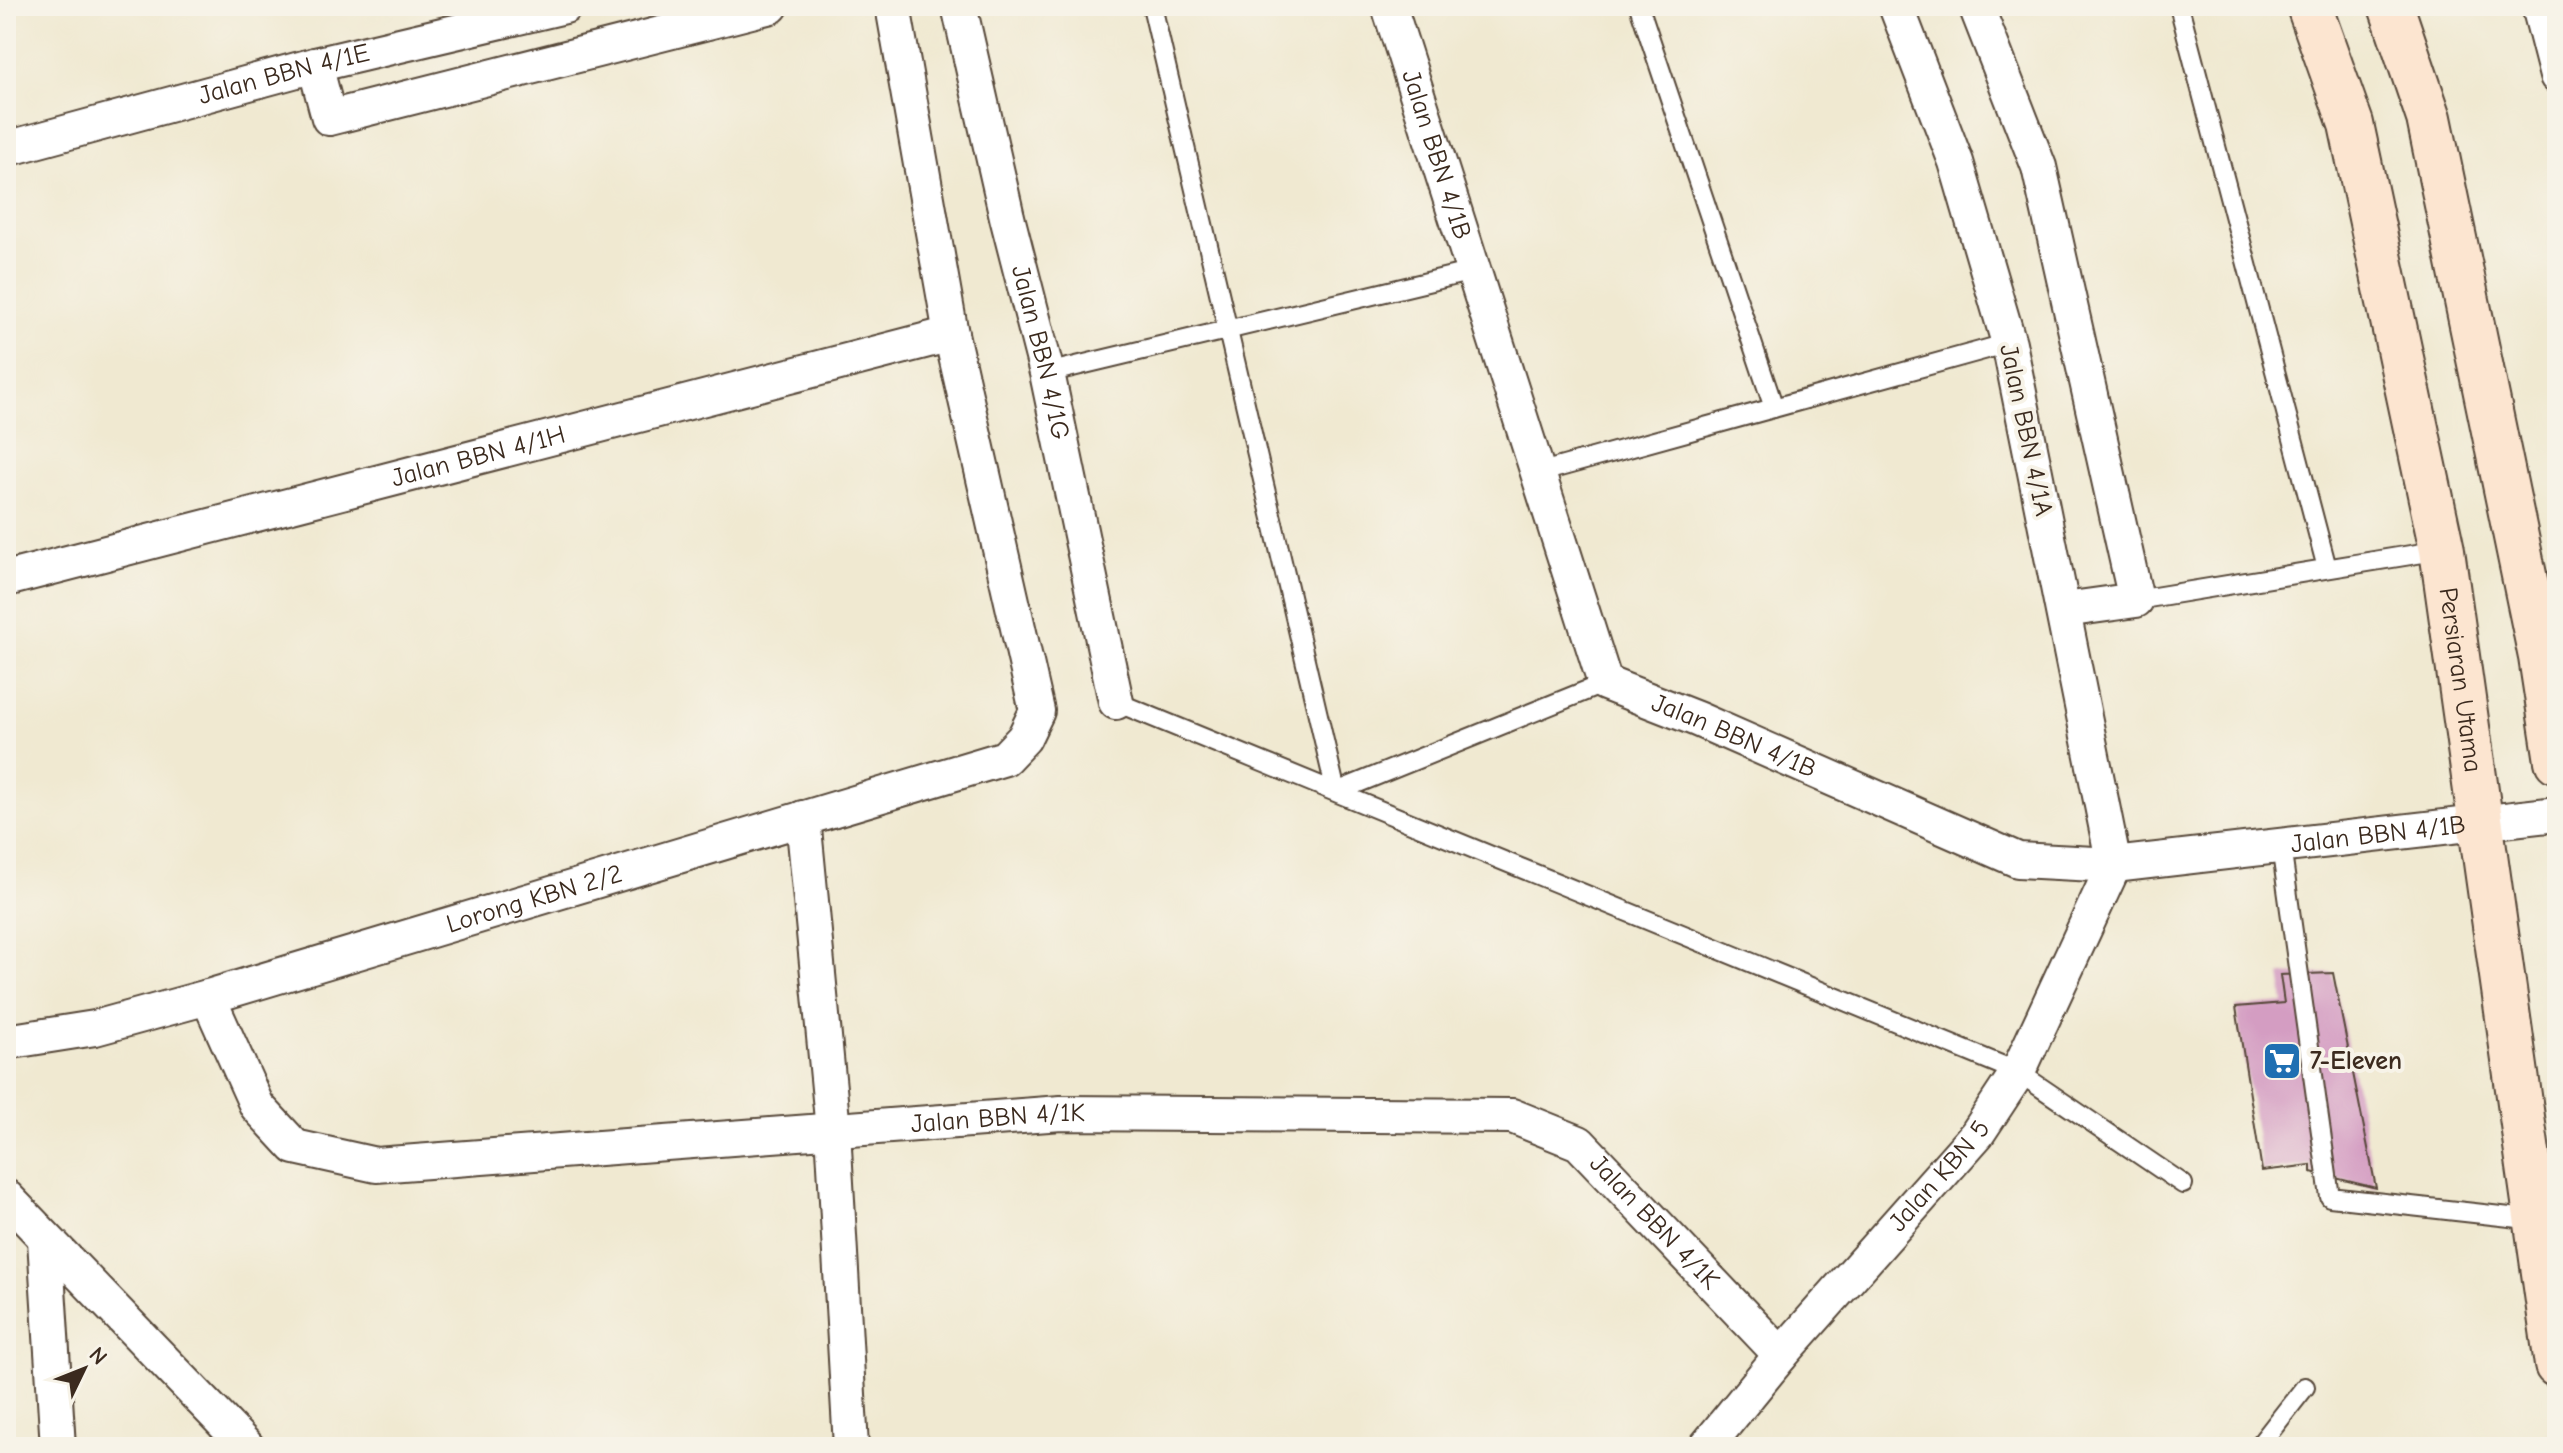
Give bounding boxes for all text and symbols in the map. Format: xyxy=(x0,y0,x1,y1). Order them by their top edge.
street label: Jalan BBN 4/1E xyxy=(195,38,372,111)
street label: Jalan BBN 4/1B xyxy=(1395,66,1477,243)
street label: Jalan BBN 4/1G xyxy=(1005,262,1076,442)
street label: Jalan BBN 4/1A xyxy=(1993,341,2059,519)
street label: Jalan BBN 4/1H xyxy=(388,420,569,493)
street label: Persiaran Utama xyxy=(2432,586,2488,774)
street label: Jalan BBN 4/1B xyxy=(1647,688,1821,784)
street label: Jalan BBN 4/1B xyxy=(2289,810,2467,860)
street label: Lorong KBN 2/2 xyxy=(443,859,626,940)
supermarket icon: 7-Eleven xyxy=(2261,1040,2303,1082)
place label: 7-Eleven xyxy=(2310,1046,2402,1076)
street label: Jalan BBN 4/1K xyxy=(910,1098,1085,1139)
street label: Jalan KBN 5 xyxy=(1883,1115,1997,1238)
street label: Jalan BBN 4/1K xyxy=(1583,1149,1726,1296)
north arrow xyxy=(44,1329,124,1409)
text: N xyxy=(83,1342,112,1370)

